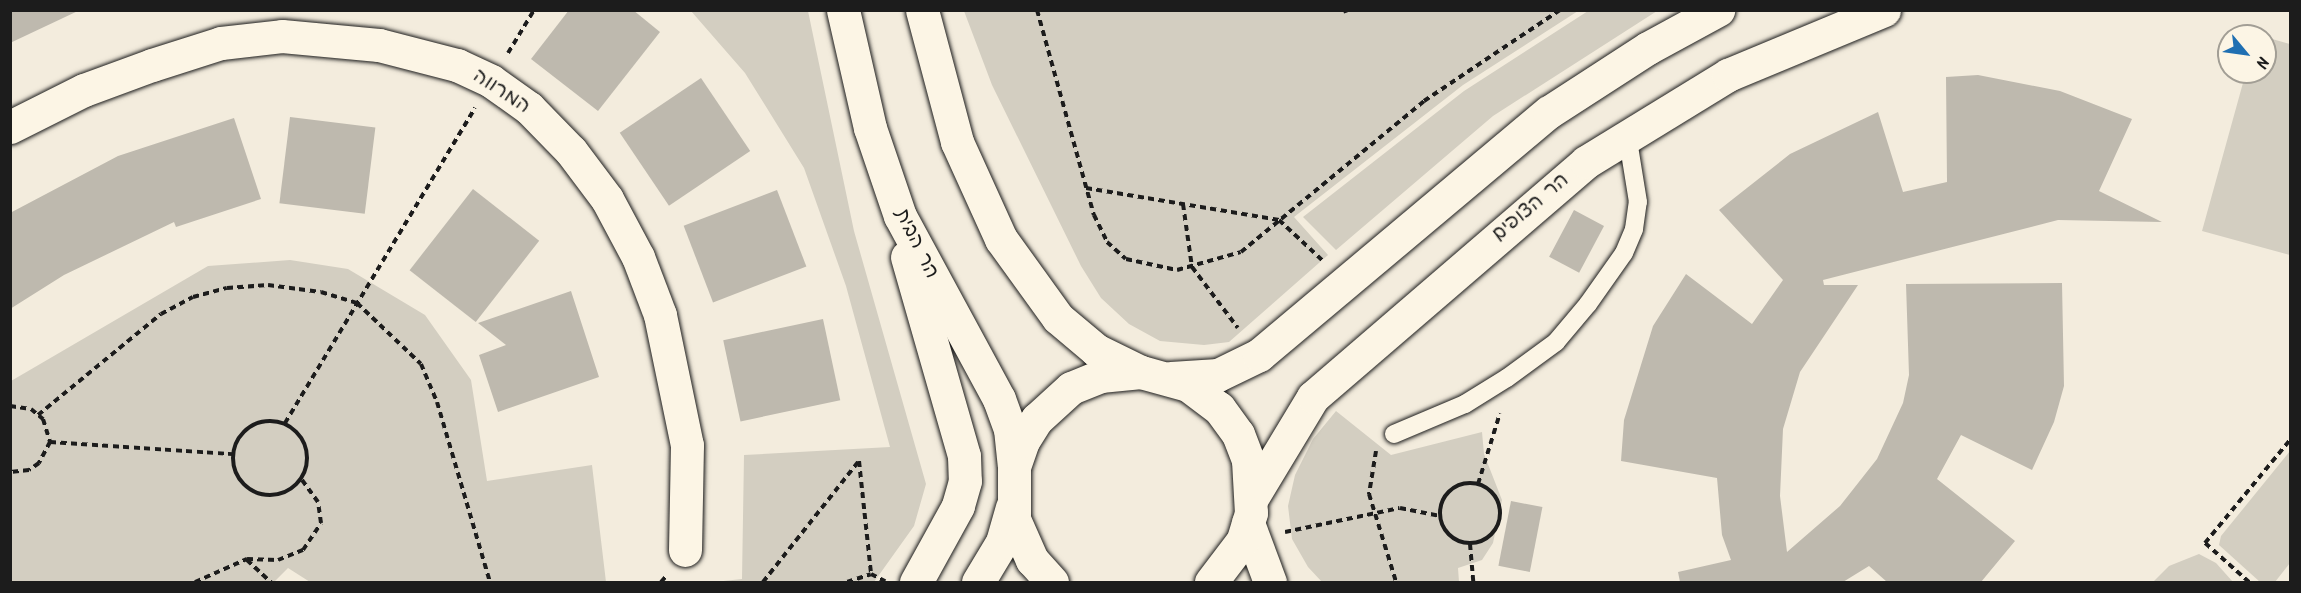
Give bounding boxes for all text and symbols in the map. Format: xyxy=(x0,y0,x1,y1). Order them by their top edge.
north arrow xyxy=(2217,24,2277,84)
text: N xyxy=(2248,52,2275,72)
street label: המרווה xyxy=(468,65,534,119)
street label: הר הצופים xyxy=(1488,169,1574,247)
street label: הר הבית xyxy=(889,205,943,283)

